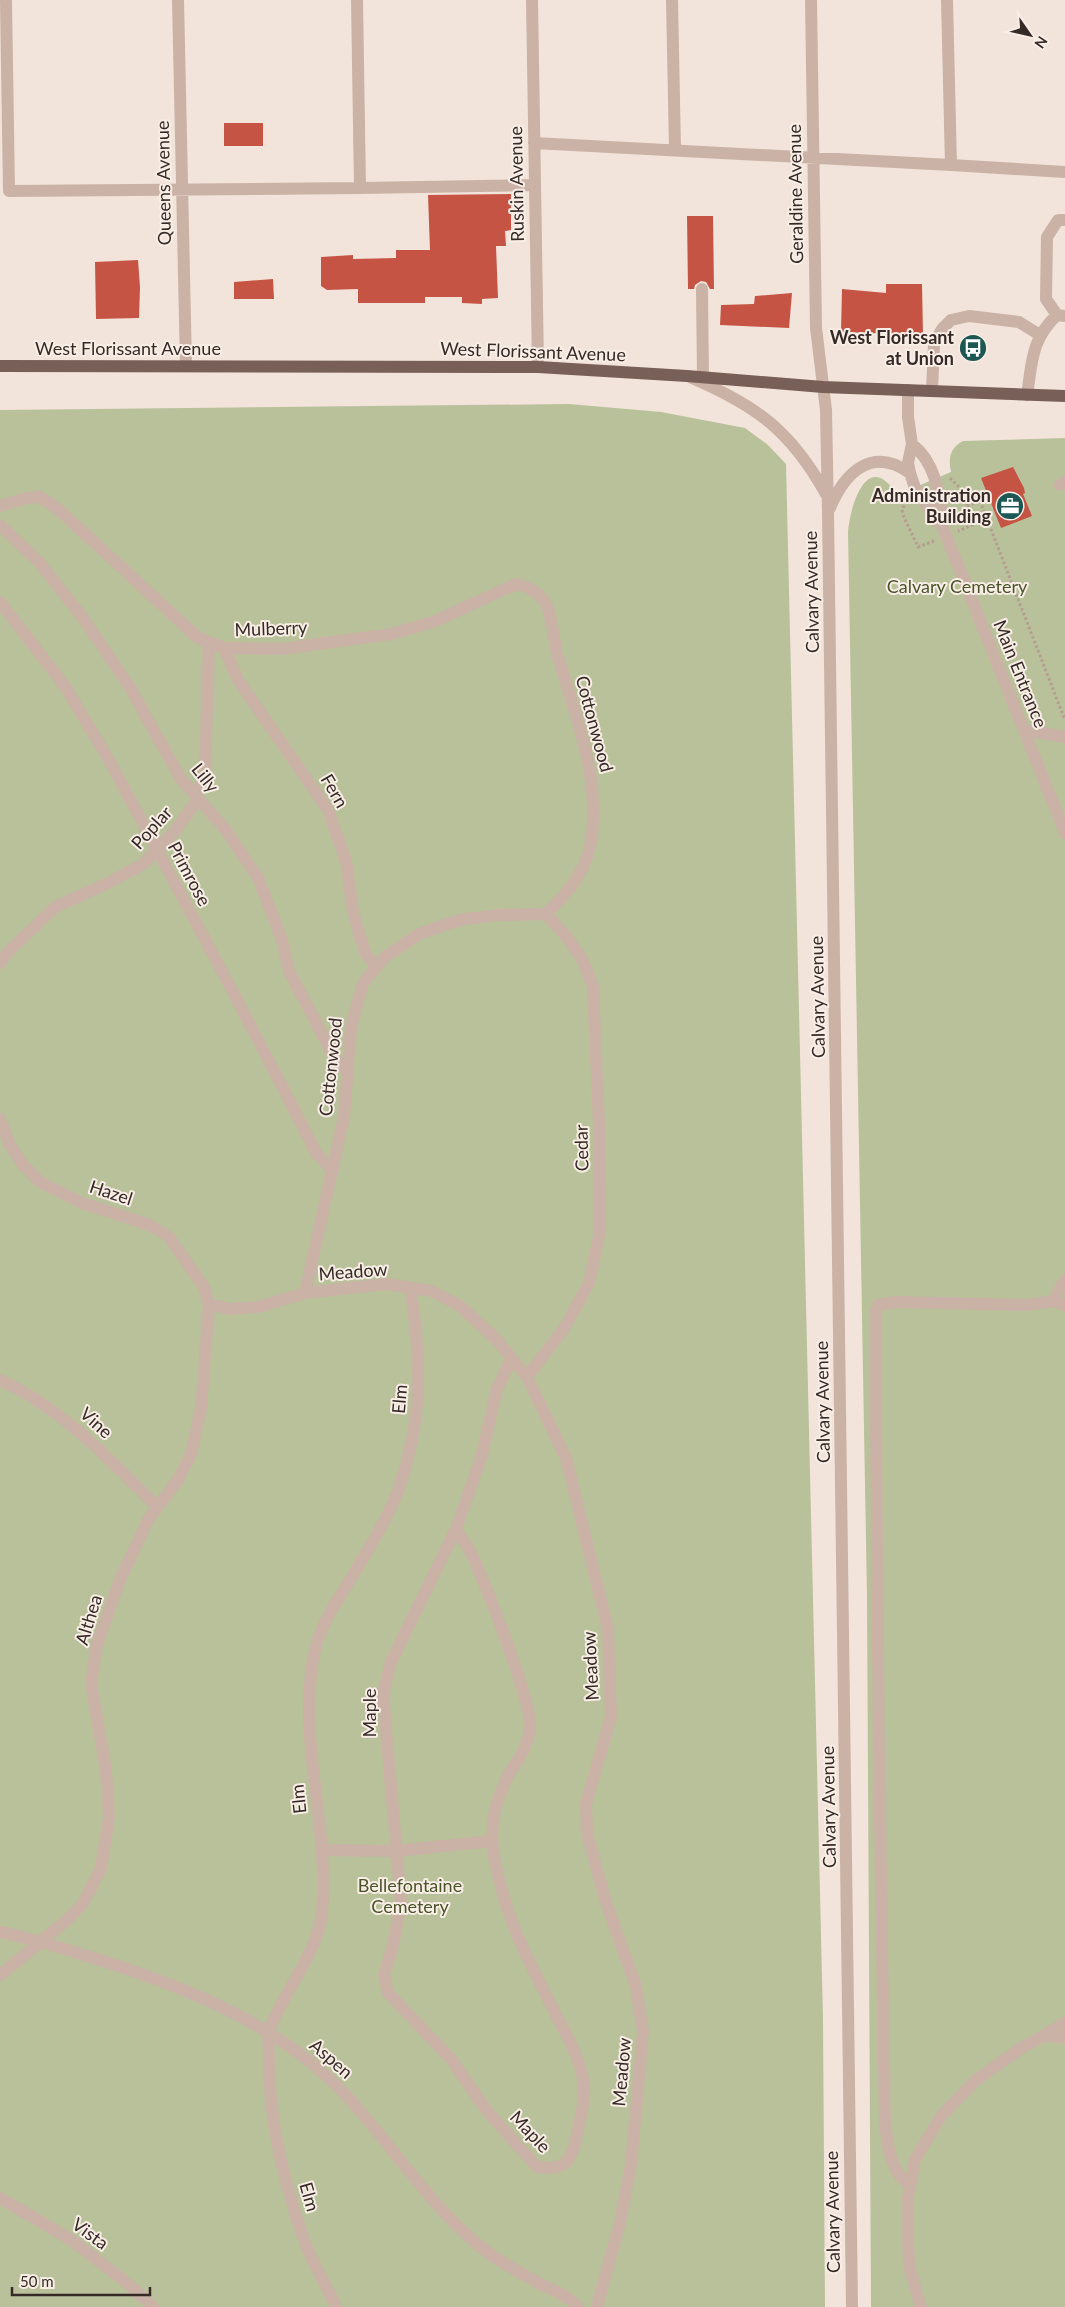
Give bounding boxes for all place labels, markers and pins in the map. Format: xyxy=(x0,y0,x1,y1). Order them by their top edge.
place label: West Florissant at Union xyxy=(830,326,954,369)
bus stop icon: West Florissant at Union xyxy=(958,333,988,363)
place label: Administration Building xyxy=(871,484,991,527)
office icon: Administration Building xyxy=(995,491,1025,521)

